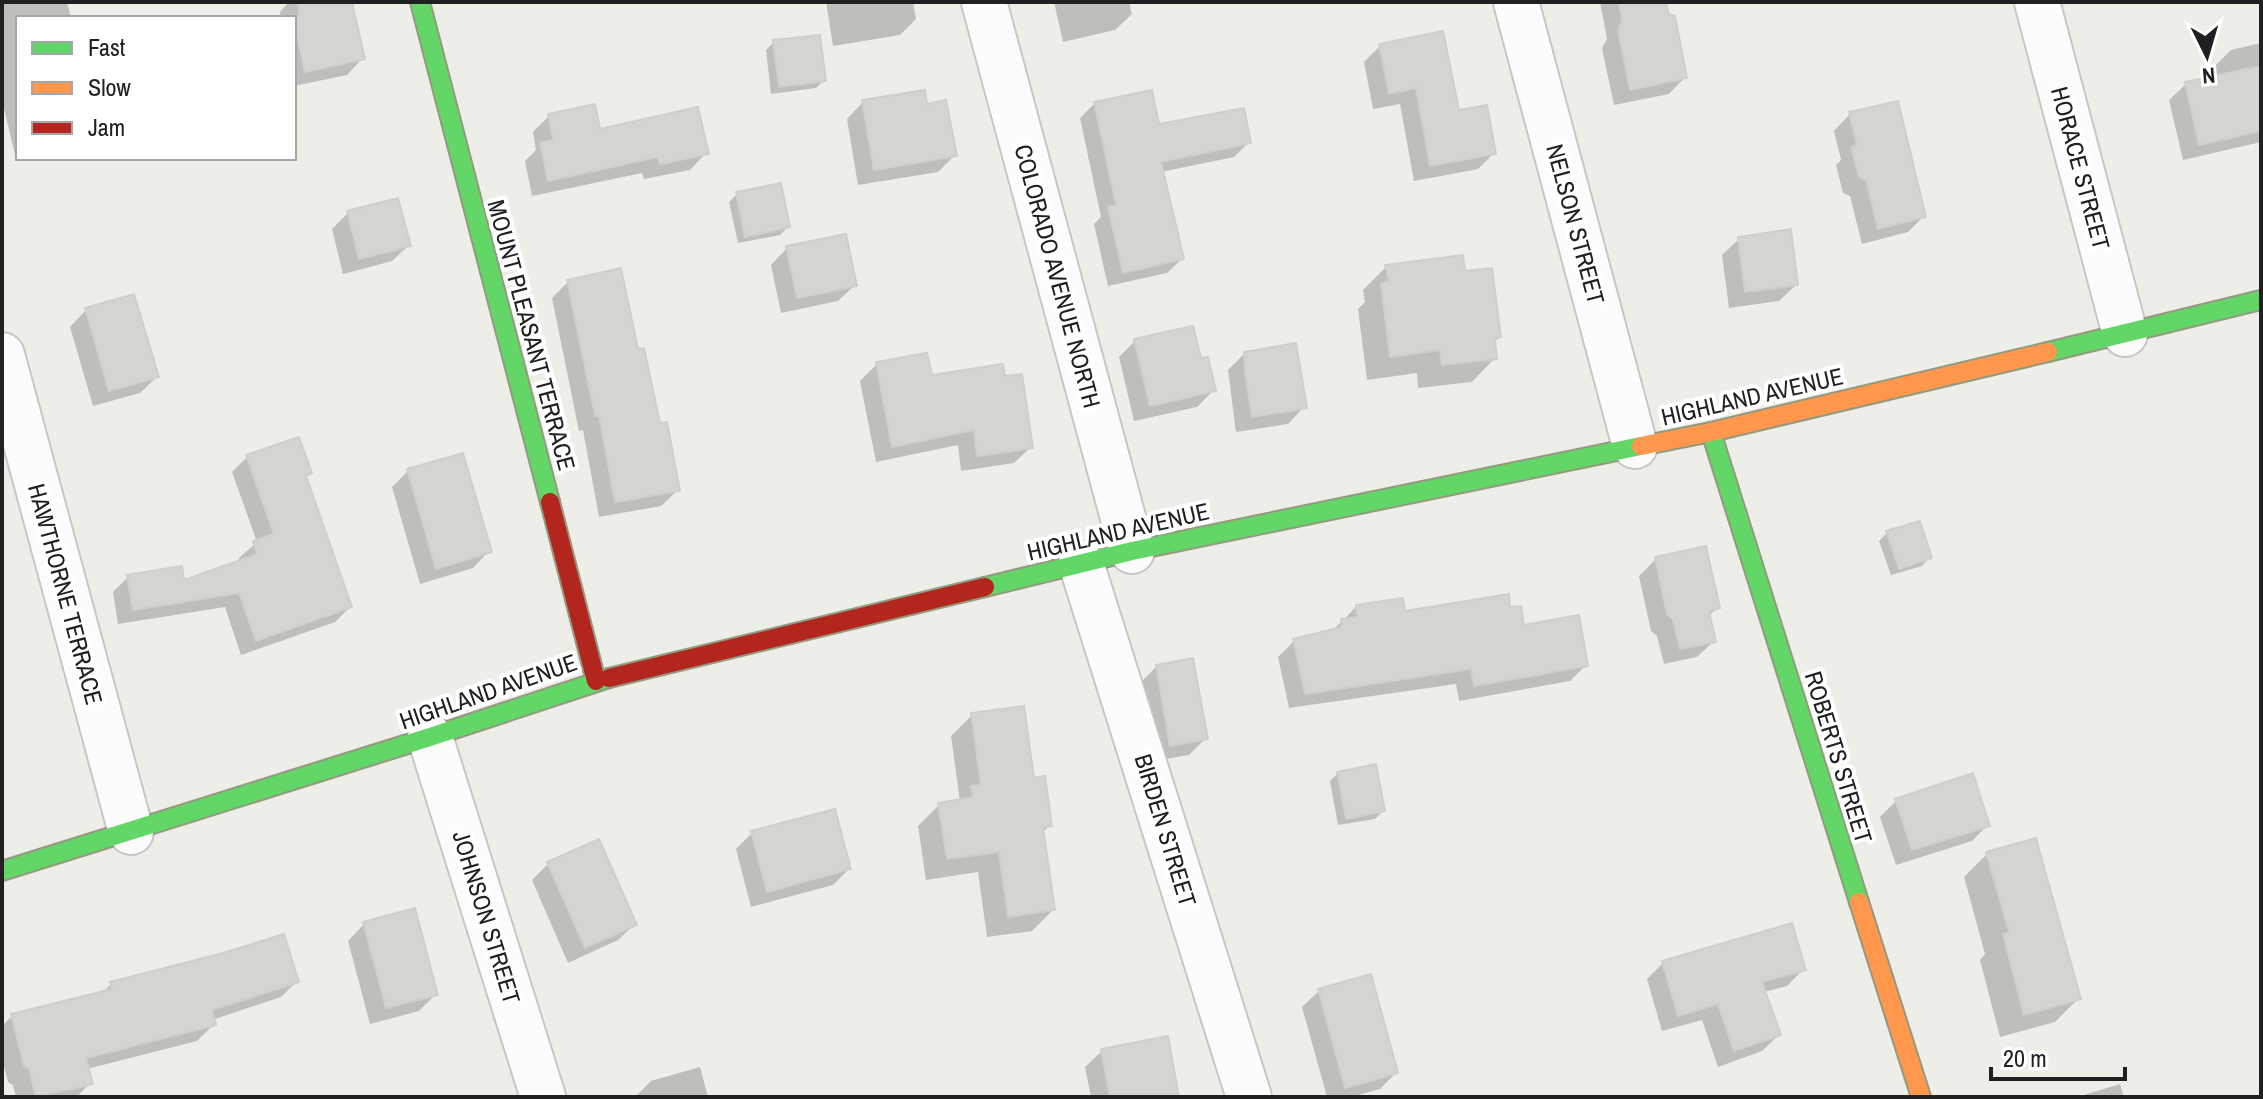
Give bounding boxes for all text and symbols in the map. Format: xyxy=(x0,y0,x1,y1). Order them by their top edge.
legend xyxy=(16,16,296,160)
north arrow xyxy=(2167,16,2247,96)
text: Fast xyxy=(88,31,126,63)
text: N xyxy=(2201,60,2217,91)
text: Slow xyxy=(88,71,131,103)
street label: HORACE STREET xyxy=(2044,83,2118,253)
text: Jam xyxy=(88,111,125,143)
street label: COLORADO AVENUE NORTH xyxy=(1007,141,1109,411)
street label: NELSON STREET xyxy=(1539,141,1613,307)
street label: MOUNT PLEASANT TERRACE xyxy=(480,196,584,474)
street label: HIGHLAND AVENUE xyxy=(1658,360,1846,432)
street label: HAWTHORNE TERRACE xyxy=(21,480,111,708)
street label: HIGHLAND AVENUE xyxy=(1024,495,1212,567)
street label: HIGHLAND AVENUE xyxy=(395,646,581,736)
street label: ROBERTS STREET xyxy=(1798,667,1880,847)
street label: BIRDEN STREET xyxy=(1128,750,1204,910)
street label: JOHNSON STREET xyxy=(445,827,529,1007)
scale bar xyxy=(1991,1031,2125,1081)
text: 20 m xyxy=(2003,1042,2047,1074)

